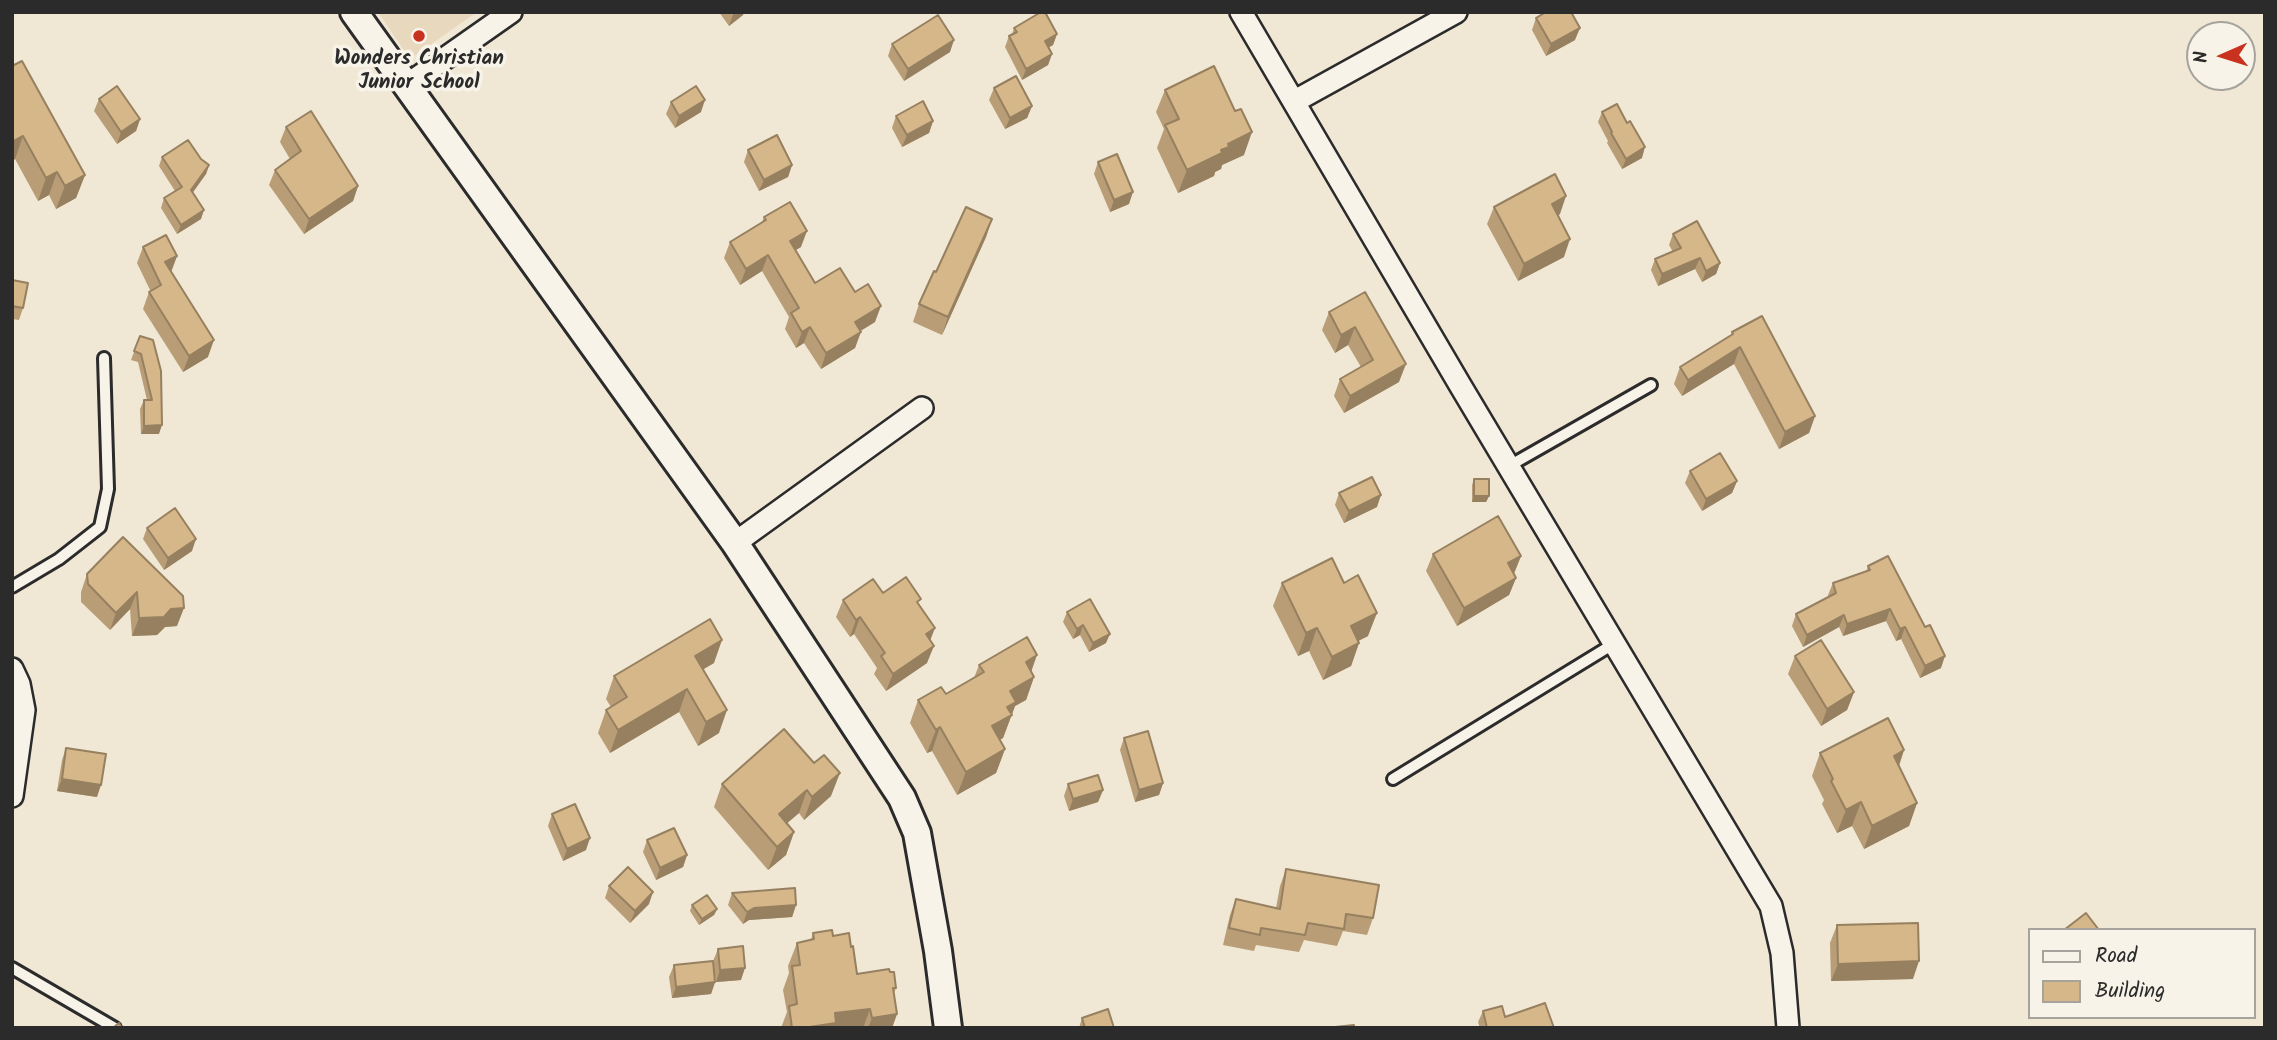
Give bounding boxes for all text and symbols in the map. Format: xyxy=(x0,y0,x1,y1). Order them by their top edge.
north arrow xyxy=(2186,21,2256,91)
marker: Wonders Christian Junior School xyxy=(411,28,427,44)
place label: Wonders Christian Junior School xyxy=(334,47,504,97)
text: N xyxy=(2187,50,2217,64)
legend xyxy=(2028,928,2256,1019)
text: Road xyxy=(2095,940,2137,973)
text: Building xyxy=(2095,975,2165,1008)

